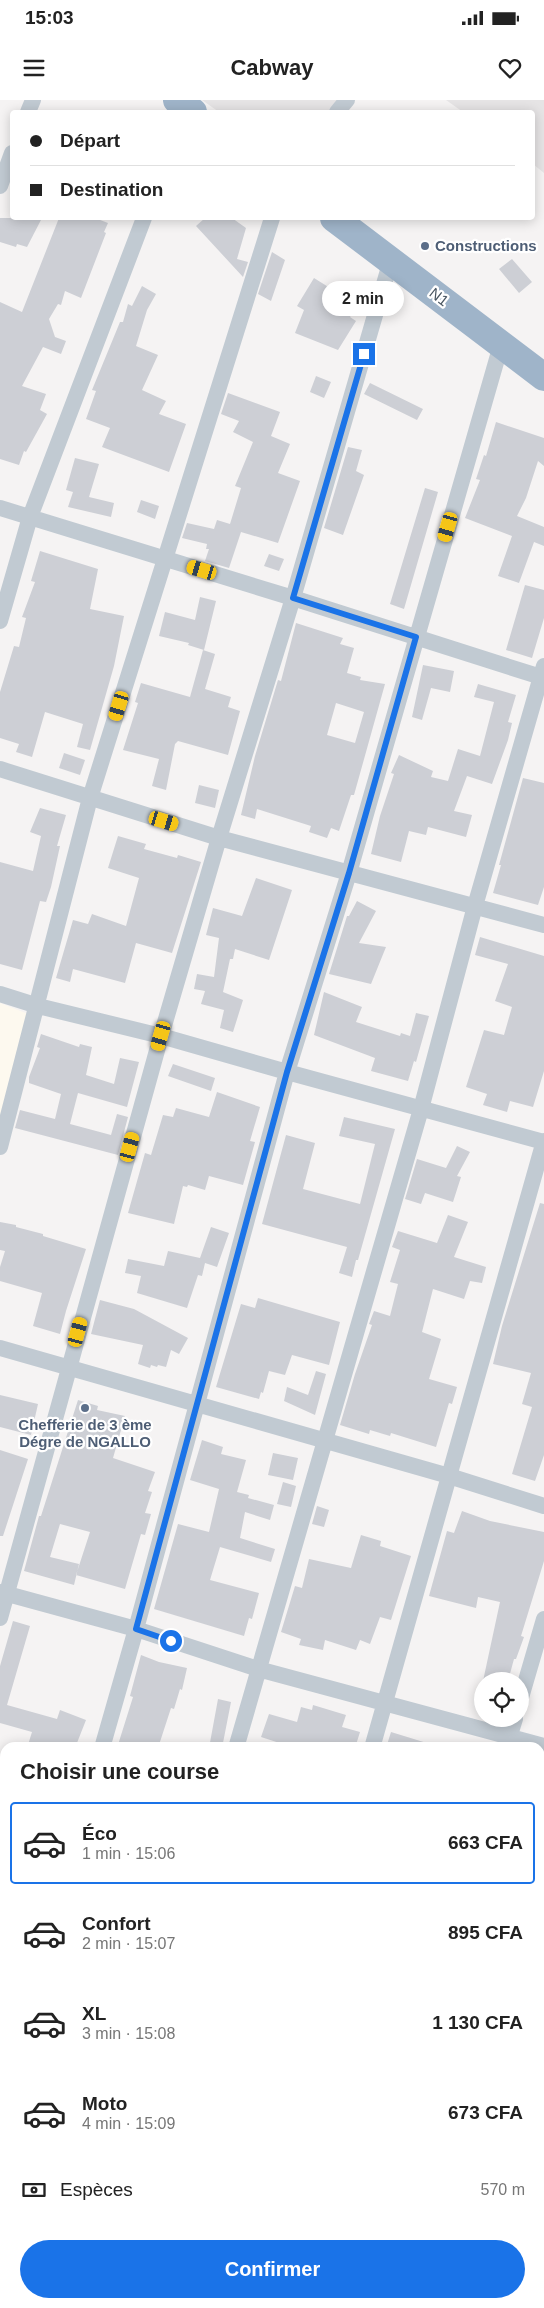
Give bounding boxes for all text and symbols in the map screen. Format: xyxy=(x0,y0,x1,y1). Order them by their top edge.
text: 15:03 xyxy=(25,7,74,28)
icon: menu xyxy=(20,54,48,82)
icon: heart xyxy=(496,54,524,82)
text: Cabway xyxy=(230,55,314,80)
text: Départ xyxy=(60,130,120,151)
text: Destination xyxy=(60,179,163,200)
place label: Constructions xyxy=(435,237,537,254)
marker: Constructions xyxy=(419,240,431,252)
callout: 2 min xyxy=(323,282,405,316)
street label: N1 xyxy=(427,284,452,309)
text: 2 min xyxy=(342,290,384,307)
route end xyxy=(353,343,375,365)
car xyxy=(436,511,459,543)
car xyxy=(185,558,218,582)
car xyxy=(107,689,130,723)
car xyxy=(147,809,180,833)
car xyxy=(149,1020,172,1052)
car xyxy=(118,1131,141,1163)
car xyxy=(66,1316,89,1348)
marker: Chefferie de 3 ème Dégre de NGALLO xyxy=(79,1402,91,1414)
place label: Chefferie de 3 ème Dégre de NGALLO xyxy=(18,1416,152,1450)
route start xyxy=(160,1630,182,1652)
map controls xyxy=(474,1672,529,1727)
button: locate xyxy=(474,1672,529,1727)
text: Choisir une course xyxy=(20,1759,219,1784)
icon: car xyxy=(22,1821,67,1866)
text: Éco xyxy=(82,1823,117,1844)
text: 663 CFA xyxy=(448,1832,523,1853)
text: 1 min · 15:06 xyxy=(82,1845,175,1862)
icon: car xyxy=(22,1911,67,1956)
text: Confort xyxy=(82,1913,151,1934)
text: 895 CFA xyxy=(448,1922,523,1943)
text: 2 min · 15:07 xyxy=(82,1935,175,1952)
icon: car xyxy=(22,2001,67,2046)
text: XL xyxy=(82,2003,106,2024)
text: 1 130 CFA xyxy=(432,2012,523,2033)
text: 3 min · 15:08 xyxy=(82,2025,175,2042)
icon: car xyxy=(22,2091,67,2136)
text: Moto xyxy=(82,2093,127,2114)
text: 673 CFA xyxy=(448,2102,523,2123)
text: 4 min · 15:09 xyxy=(82,2115,175,2132)
icon: cash xyxy=(20,2176,48,2204)
text: Espèces xyxy=(60,2179,133,2200)
text: 570 m xyxy=(481,2181,525,2198)
button: Confirmer xyxy=(20,2240,525,2298)

